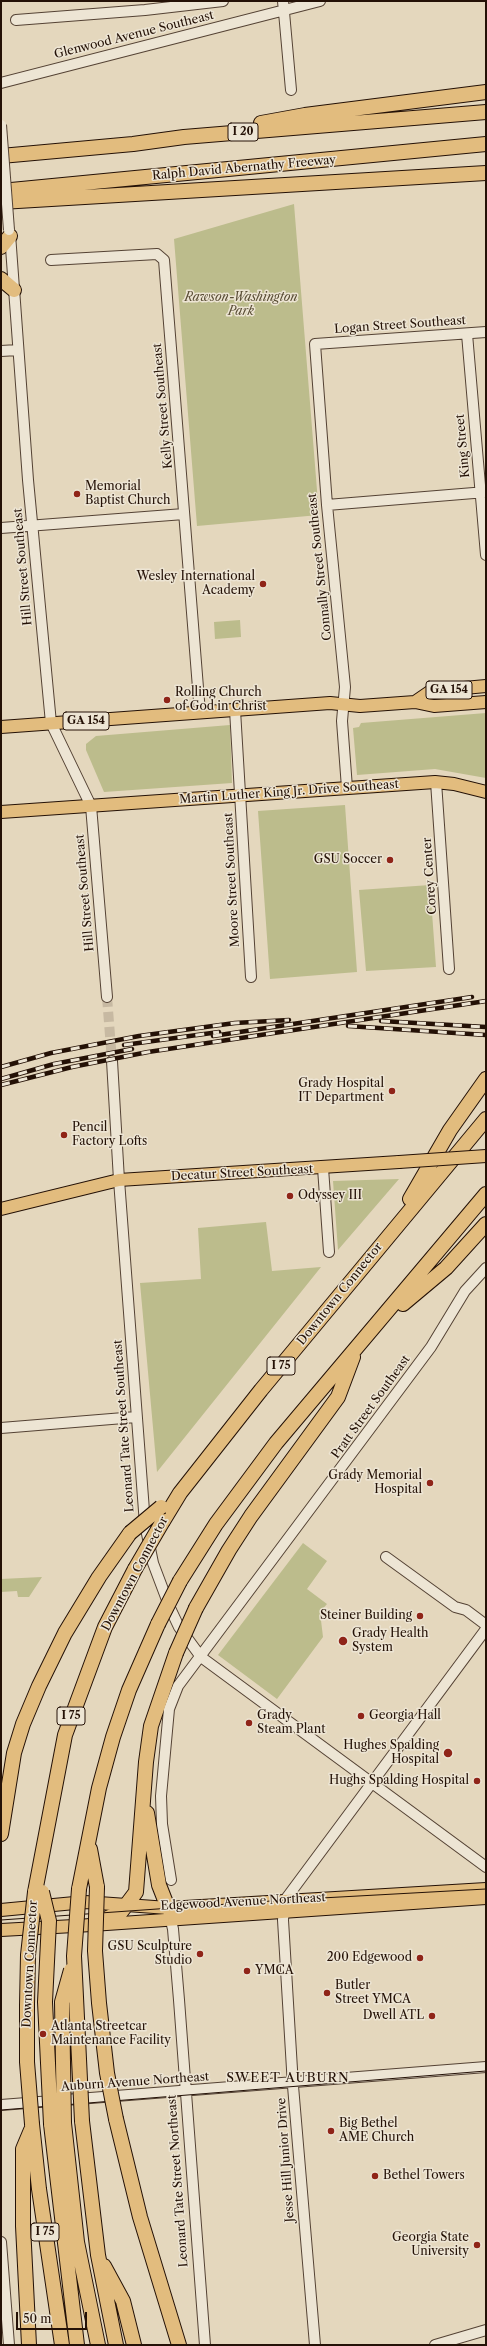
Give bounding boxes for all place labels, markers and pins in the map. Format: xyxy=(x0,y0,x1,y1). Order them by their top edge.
place label: Memorial Baptist Church xyxy=(85,480,170,508)
marker: Memorial Baptist Church xyxy=(72,489,82,499)
place label: Wesley International Academy xyxy=(136,570,255,598)
marker: Wesley International Academy xyxy=(258,579,268,589)
place label: Rolling Church of God in Christ xyxy=(175,686,267,714)
marker: Rolling Church of God in Christ xyxy=(162,695,172,705)
place label: GSU Soccer xyxy=(314,853,382,867)
marker: GSU Soccer xyxy=(385,855,395,865)
place label: Grady Hospital IT Department xyxy=(298,1077,384,1105)
marker: Grady Hospital IT Department xyxy=(387,1086,397,1096)
place label: Pencil Factory Lofts xyxy=(72,1121,147,1149)
marker: Pencil Factory Lofts xyxy=(59,1130,69,1140)
place label: Odyssey III xyxy=(298,1189,362,1203)
marker: Odyssey III xyxy=(285,1191,295,1201)
place label: Grady Memorial Hospital xyxy=(328,1469,422,1497)
marker: Grady Memorial Hospital xyxy=(425,1478,435,1488)
place label: Steiner Building xyxy=(320,1609,412,1623)
marker: Steiner Building xyxy=(415,1611,425,1621)
place label: Grady Health System xyxy=(352,1627,428,1655)
marker: Grady Health System xyxy=(337,1635,349,1647)
place label: Grady Steam Plant xyxy=(257,1709,325,1737)
place label: Georgia Hall xyxy=(369,1709,441,1723)
marker: Georgia Hall xyxy=(356,1711,366,1721)
marker: Grady Steam Plant xyxy=(244,1718,254,1728)
place label: Hughes Spalding Hospital xyxy=(343,1739,439,1767)
marker: Hughes Spalding Hospital xyxy=(442,1747,454,1759)
place label: Hughs Spalding Hospital xyxy=(329,1774,469,1788)
marker: Hughs Spalding Hospital xyxy=(472,1776,482,1786)
place label: GSU Sculpture Studio xyxy=(108,1940,192,1968)
marker: GSU Sculpture Studio xyxy=(195,1949,205,1959)
place label: 200 Edgewood xyxy=(327,1951,412,1965)
marker: 200 Edgewood xyxy=(415,1953,425,1963)
place label: YMCA xyxy=(255,1964,294,1978)
marker: YMCA xyxy=(242,1966,252,1976)
place label: Butler Street YMCA xyxy=(335,1979,411,2007)
marker: Butler Street YMCA xyxy=(322,1988,332,1998)
place label: Dwell ATL xyxy=(363,2009,424,2023)
marker: Dwell ATL xyxy=(427,2011,437,2021)
place label: Atlanta Streetcar Maintenance Facility xyxy=(51,2020,171,2048)
marker: Atlanta Streetcar Maintenance Facility xyxy=(38,2029,48,2039)
place label: Big Bethel AME Church xyxy=(339,2117,414,2145)
marker: Big Bethel AME Church xyxy=(326,2126,336,2136)
place label: Bethel Towers xyxy=(383,2169,465,2183)
marker: Bethel Towers xyxy=(370,2171,380,2181)
place label: Georgia State University xyxy=(392,2231,469,2259)
marker: Georgia State University xyxy=(472,2240,482,2250)

